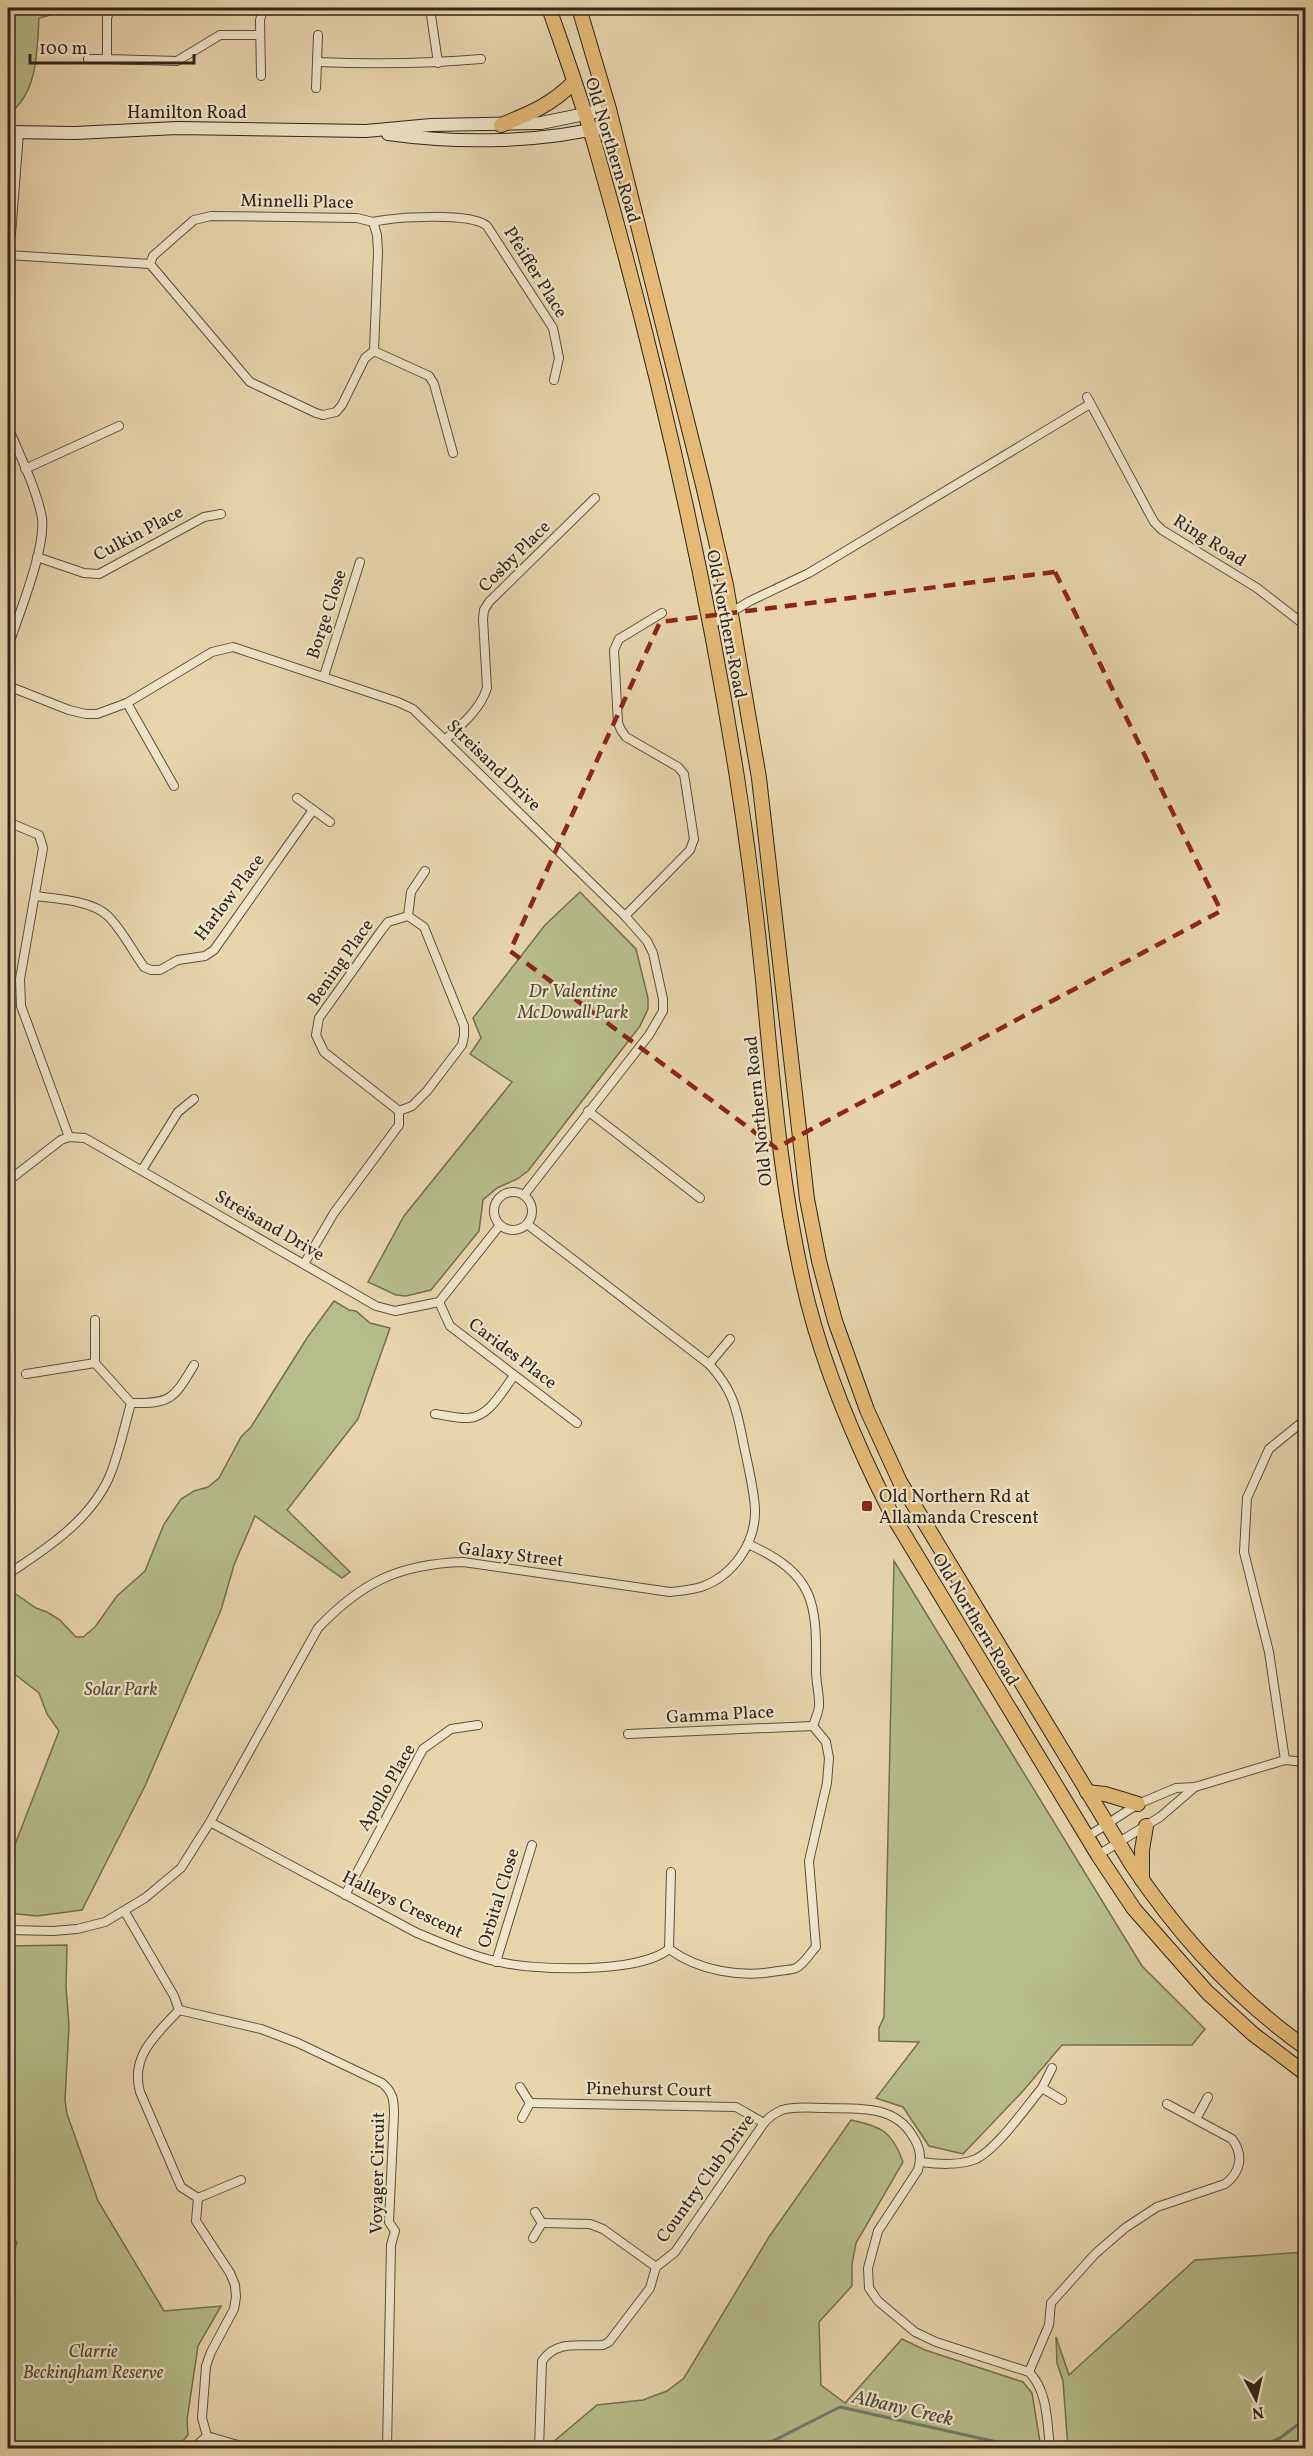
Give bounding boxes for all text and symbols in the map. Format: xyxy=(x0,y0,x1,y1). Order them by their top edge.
scale bar xyxy=(30,27,194,65)
text: 100 m xyxy=(39,37,88,62)
street label: Old Northern Road xyxy=(578,75,646,226)
street label: Hamilton Road xyxy=(127,101,247,126)
street label: Minnelli Place xyxy=(240,189,354,216)
street label: Pfeiffer Place xyxy=(497,222,573,323)
street label: Culkin Place xyxy=(89,500,188,568)
street label: Ring Road xyxy=(1168,509,1251,574)
street label: Cosby Place xyxy=(473,515,557,599)
street label: Old Northern Road xyxy=(699,548,752,701)
street label: Borge Close xyxy=(301,567,354,662)
street label: Streisand Drive xyxy=(440,714,546,818)
street label: Harlow Place xyxy=(189,849,271,947)
street label: Bening Place xyxy=(302,914,380,1011)
park label: Dr Valentine McDowall Park xyxy=(517,980,628,1026)
street label: Old Northern Road xyxy=(739,1035,780,1187)
street label: Streisand Drive xyxy=(210,1185,329,1268)
street label: Carides Place xyxy=(463,1313,562,1396)
place label: Old Northern Rd at Allamanda Crescent xyxy=(879,1485,1039,1531)
marker: Old Northern Rd at Allamanda Crescent xyxy=(860,1499,874,1513)
street label: Galaxy Street xyxy=(457,1537,565,1574)
street label: Old Northern Road xyxy=(925,1549,1024,1691)
park label: Solar Park xyxy=(84,1678,158,1703)
street label: Gamma Place xyxy=(666,1700,775,1731)
street label: Apollo Place xyxy=(352,1740,422,1836)
street label: Orbital Close xyxy=(472,1845,526,1951)
street label: Halleys Crescent xyxy=(338,1865,467,1945)
street label: Pinehurst Court xyxy=(585,2077,712,2104)
street label: Country Club Drive xyxy=(651,2109,761,2248)
street label: Voyager Circuit xyxy=(365,2112,392,2234)
park label: Clarrie Beckingham Reserve xyxy=(23,2340,164,2386)
north arrow xyxy=(1226,2369,1286,2429)
water label: Albany Creek xyxy=(848,2384,956,2434)
text: N xyxy=(1250,2400,1265,2424)

